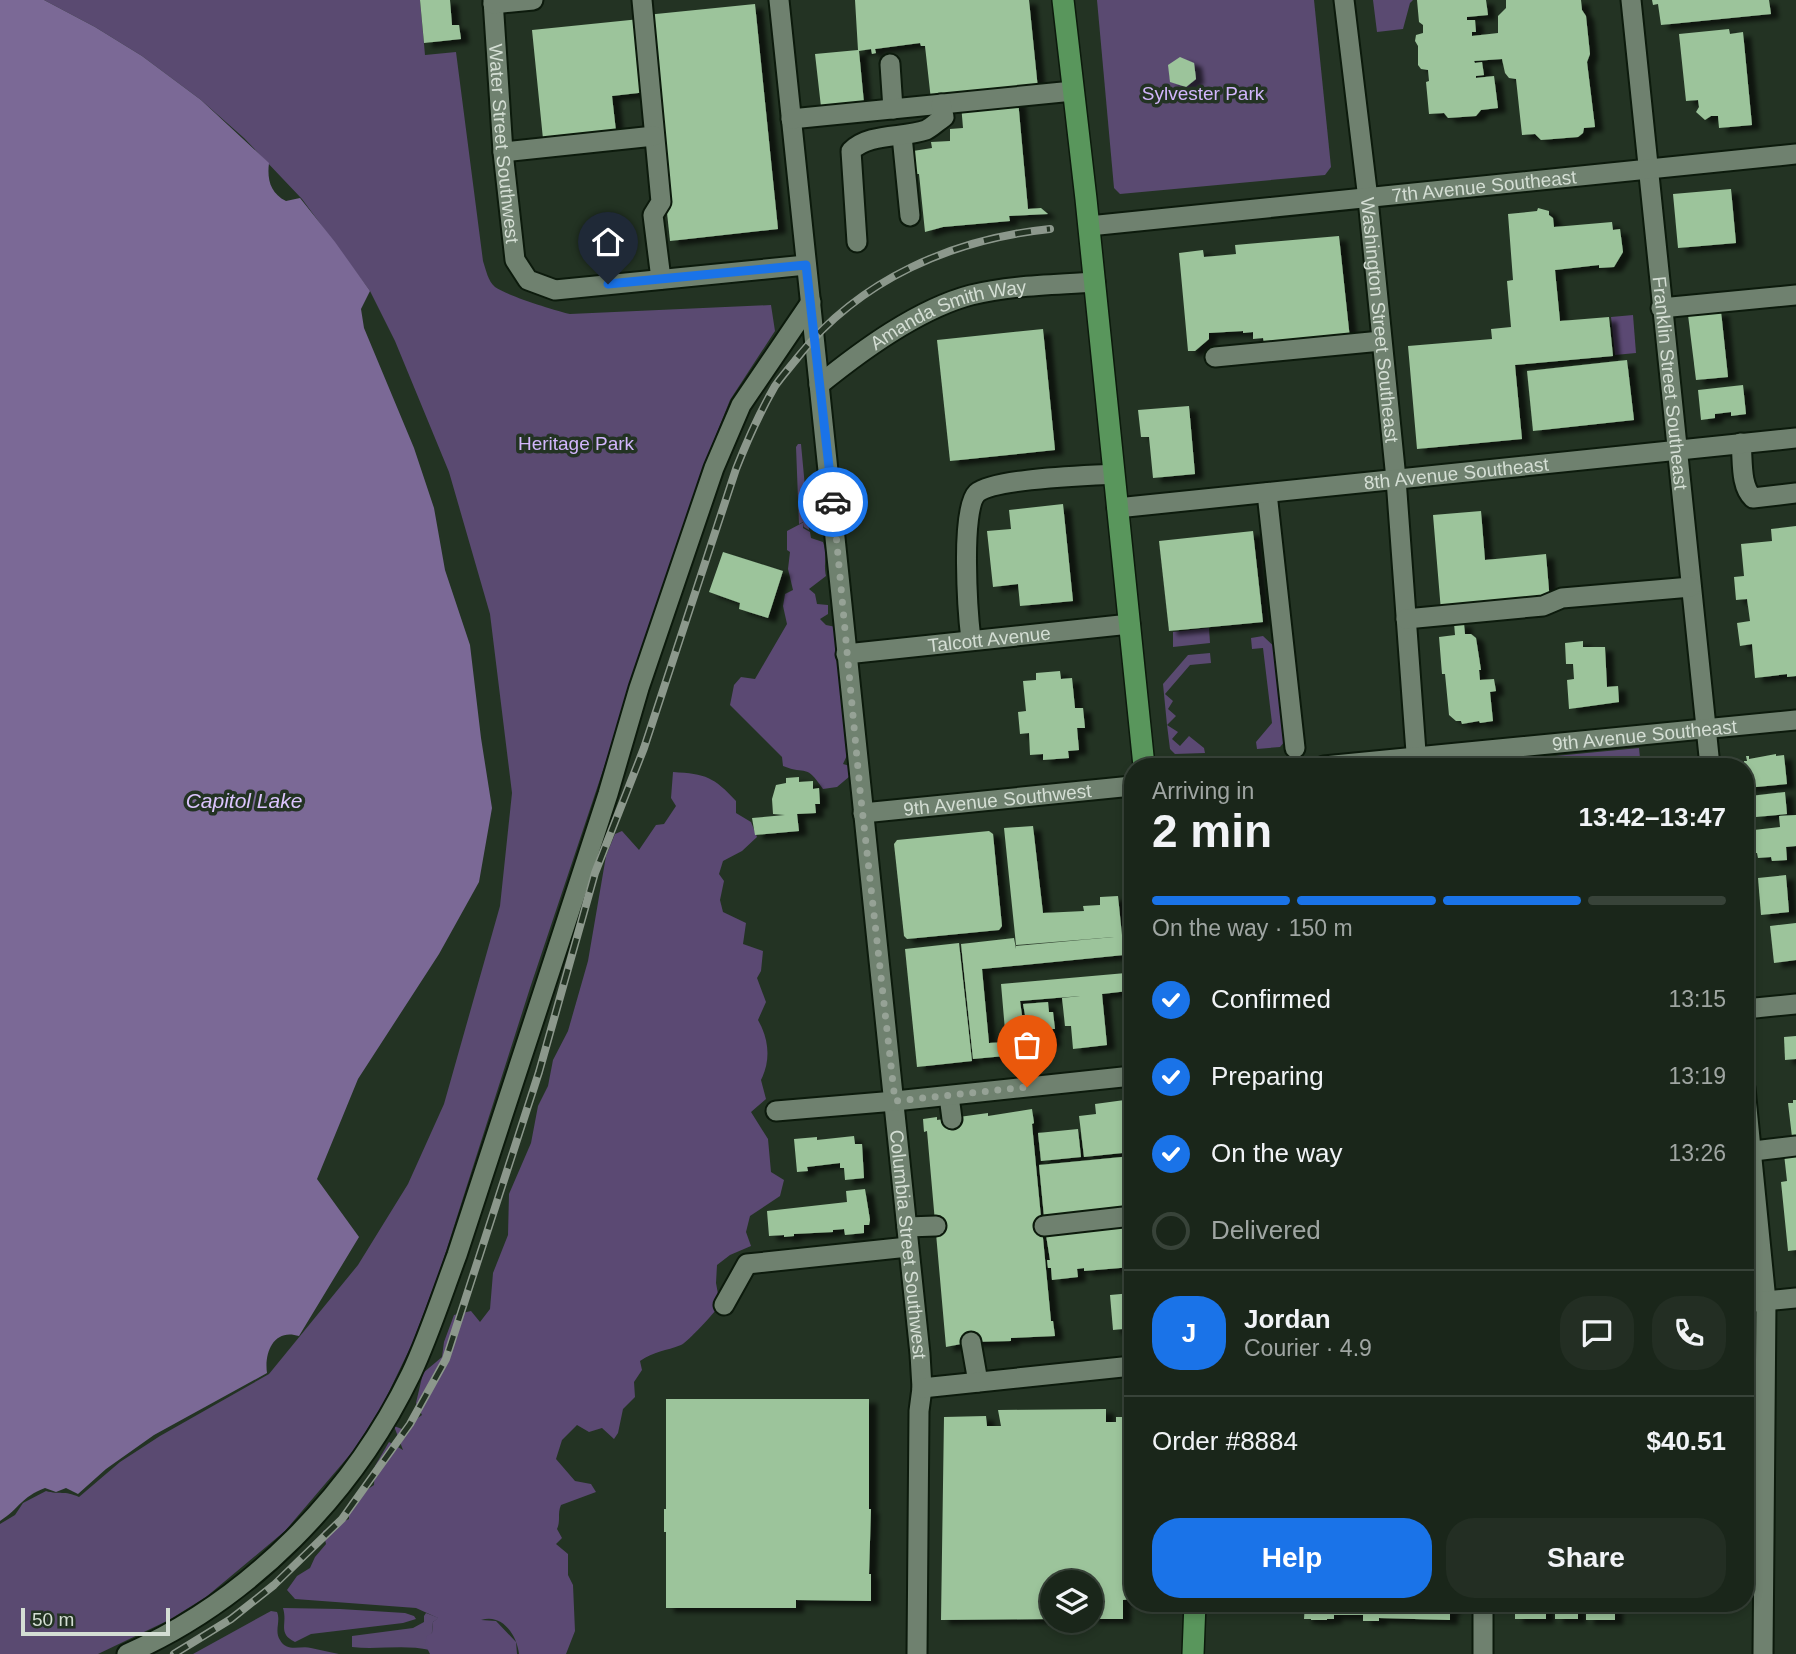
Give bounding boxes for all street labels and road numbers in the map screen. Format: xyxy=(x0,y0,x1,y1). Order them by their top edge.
street label: Water Street Southwest xyxy=(485,43,524,245)
street label: 7th Avenue Southeast xyxy=(1390,166,1578,206)
street label: Washington Street Southeast xyxy=(1357,196,1403,444)
street label: Franklin Street Southeast xyxy=(1649,275,1692,491)
street label: Amanda Smith Way xyxy=(866,276,1028,354)
street label: 8th Avenue Southeast xyxy=(1363,453,1550,493)
street label: Talcott Avenue xyxy=(927,622,1052,656)
street label: 9th Avenue Southeast xyxy=(1551,715,1739,754)
street label: 9th Avenue Southwest xyxy=(902,780,1093,819)
street label: Columbia Street Southwest xyxy=(886,1129,931,1360)

